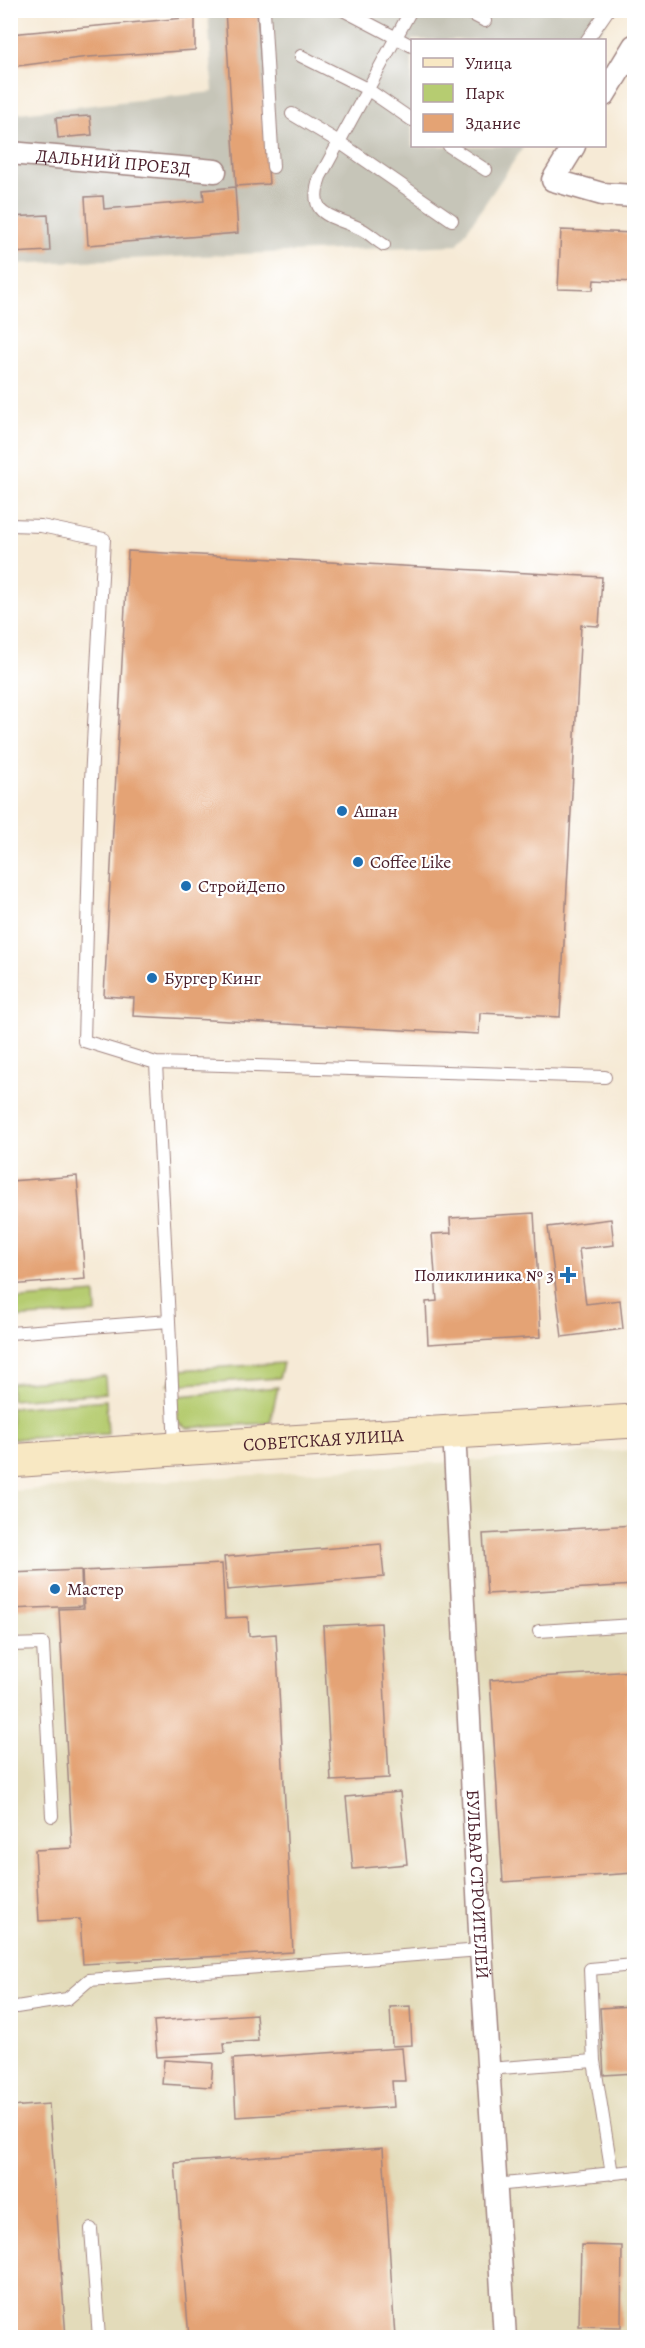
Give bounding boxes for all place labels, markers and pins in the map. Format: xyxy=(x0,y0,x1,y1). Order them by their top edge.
place label: Ашан xyxy=(353,799,398,823)
marker: Ашан xyxy=(335,804,349,818)
place label: Coffee Like xyxy=(370,850,451,874)
marker: Coffee Like xyxy=(351,855,365,869)
place label: СтройДепо xyxy=(198,874,285,898)
marker: СтройДепо xyxy=(179,879,193,893)
place label: Бургер Кинг xyxy=(164,966,262,990)
marker: Бургер Кинг xyxy=(145,971,159,985)
place label: Поликлиника № 3 xyxy=(414,1263,554,1287)
marker: Поликлиника № 3 xyxy=(559,1266,577,1284)
place label: Мастер xyxy=(67,1577,124,1601)
marker: Мастер xyxy=(48,1582,62,1596)

